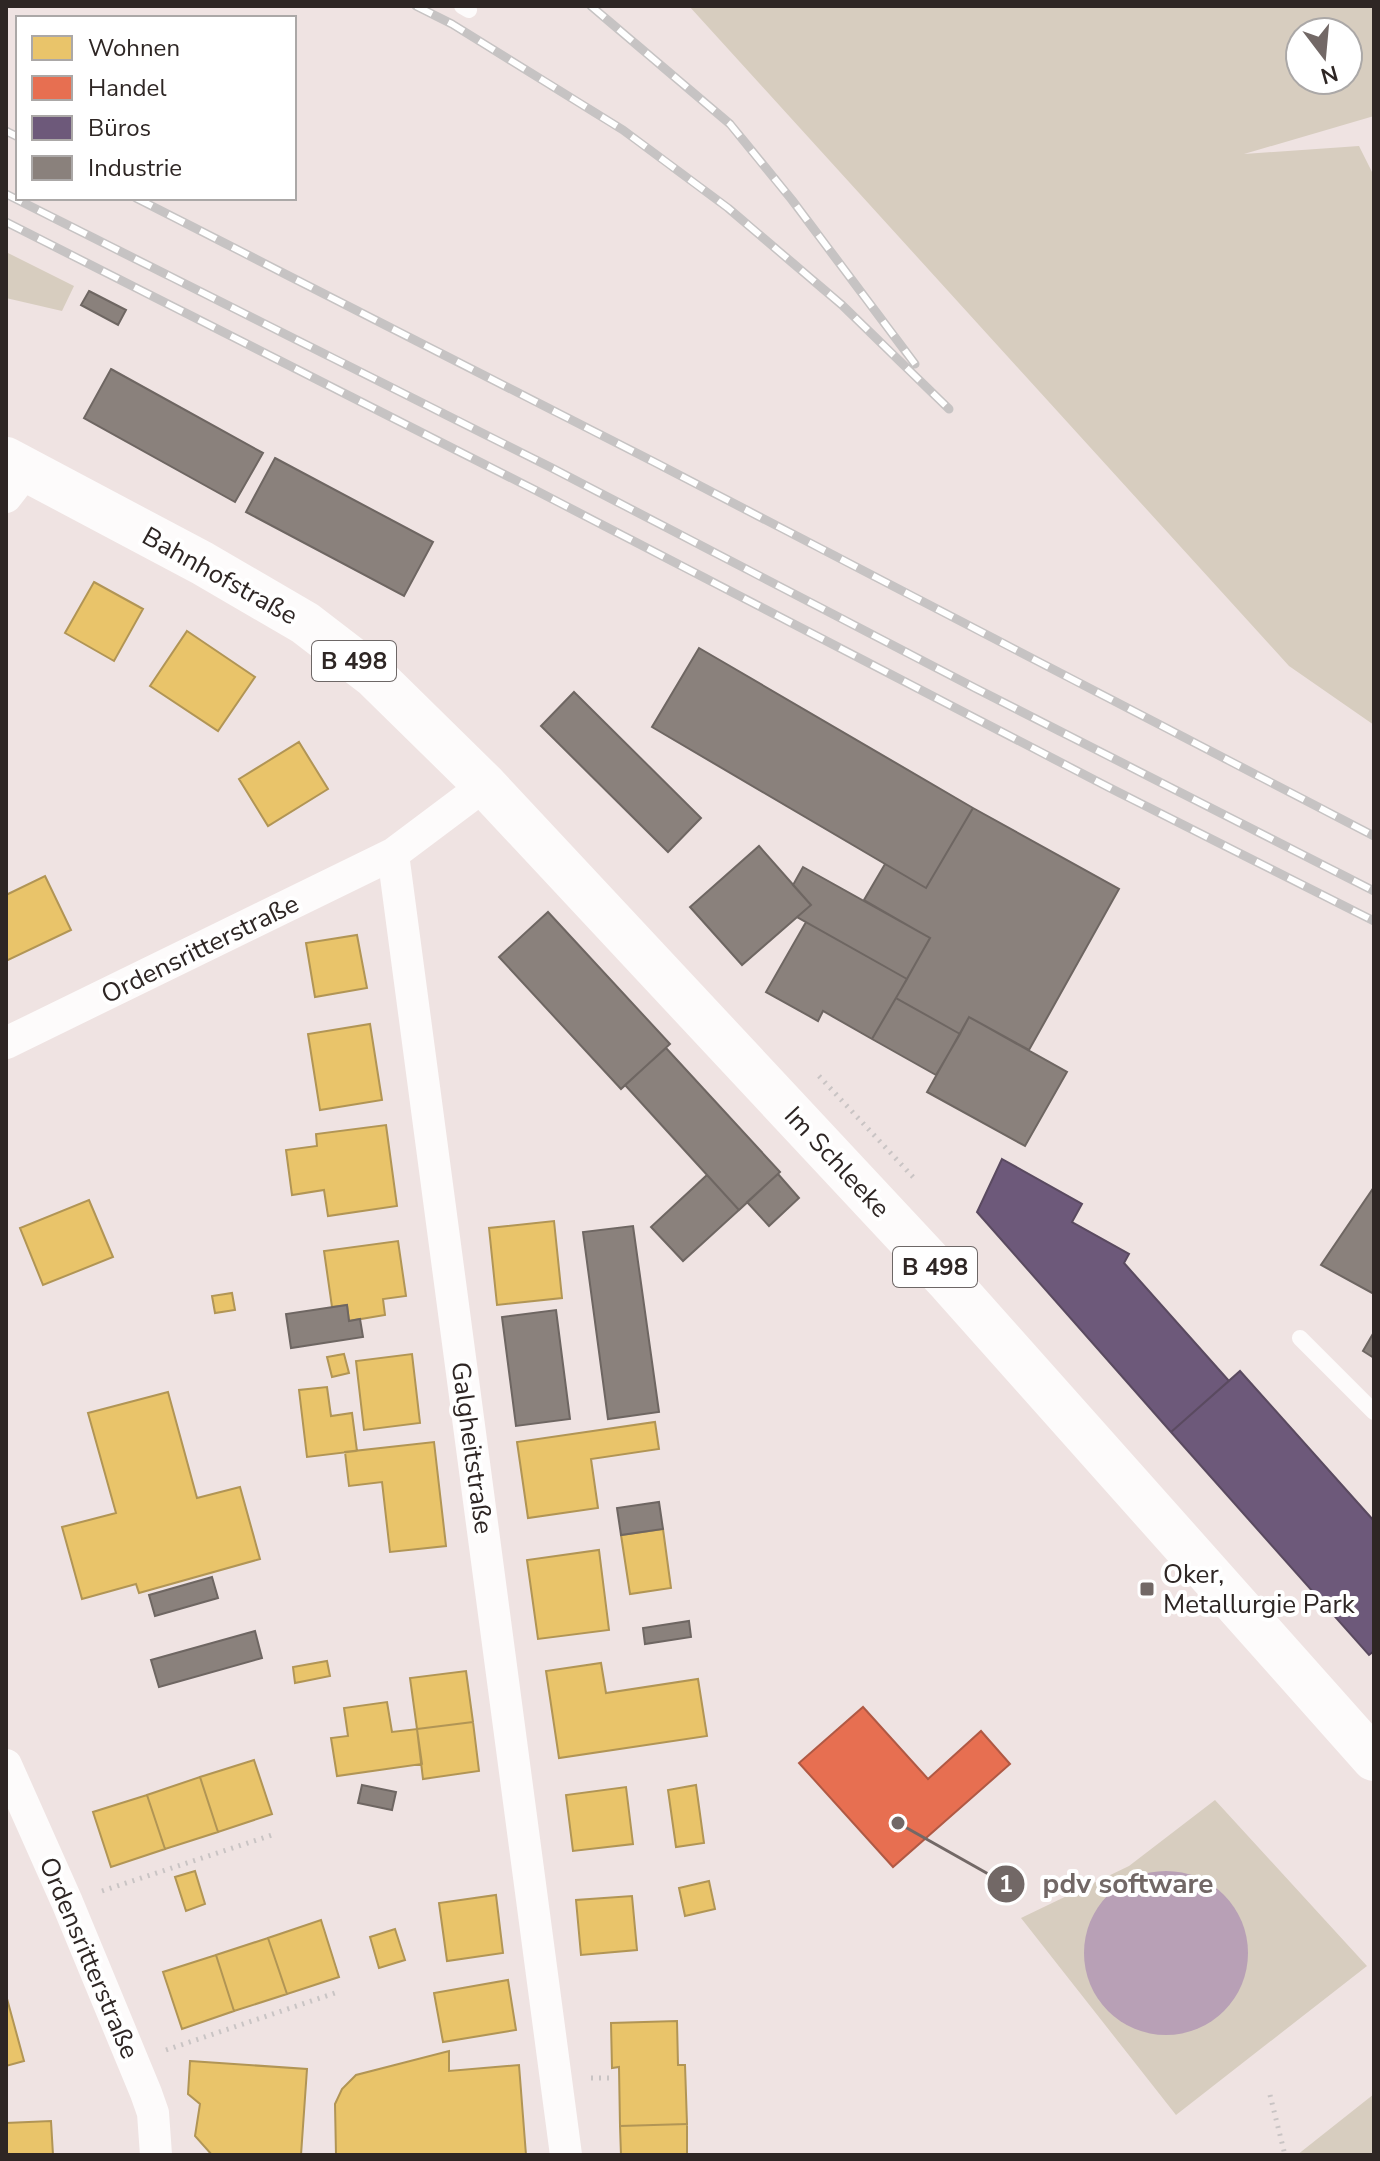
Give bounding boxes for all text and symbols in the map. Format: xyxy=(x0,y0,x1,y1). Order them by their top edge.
legend xyxy=(16,16,296,200)
north arrow xyxy=(1284,16,1364,96)
text: Wohnen xyxy=(88,32,180,64)
text: N xyxy=(1317,58,1341,91)
text: Handel xyxy=(88,72,166,104)
text: Büros xyxy=(88,112,151,144)
text: Industrie xyxy=(88,152,182,184)
street label: Bahnhofstraße xyxy=(136,519,304,633)
road number: B 498 xyxy=(312,641,396,681)
street label: Ordensritterstraße xyxy=(95,886,305,1012)
street label: Im Schleeke xyxy=(776,1099,898,1225)
road number: B 498 xyxy=(893,1247,977,1287)
street label: Galgheitstraße xyxy=(443,1360,501,1536)
place label: Oker, Metallurgie Park xyxy=(1163,1557,1356,1622)
marker: Oker, Metallurgie Park xyxy=(1138,1580,1156,1598)
street label: Ordensritterstraße xyxy=(31,1852,147,2064)
callout: pdv software xyxy=(986,1858,1229,1910)
text: pdv software xyxy=(1043,1865,1213,1903)
text: 1 xyxy=(999,1868,1013,1900)

